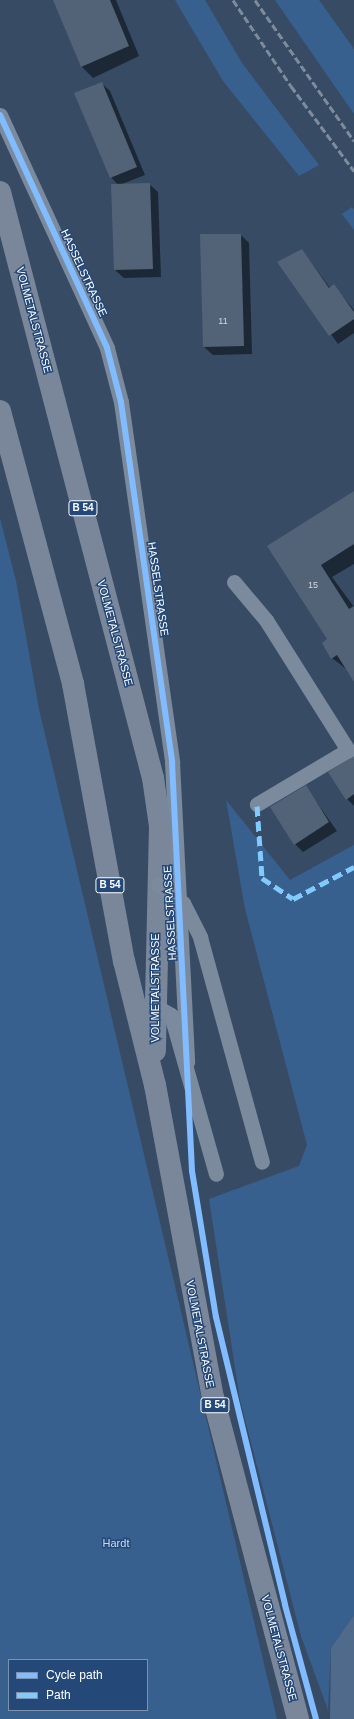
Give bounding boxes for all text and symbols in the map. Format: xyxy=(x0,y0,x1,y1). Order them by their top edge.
street label: HASSELSTRASSE xyxy=(58,227,110,319)
street label: VOLMETALSTRASSE xyxy=(13,266,55,374)
house number: 11 xyxy=(218,316,228,326)
road number: B 54 xyxy=(68,500,98,516)
street label: HASSELSTRASSE xyxy=(145,541,171,637)
street label: VOLMETALSTRASSE xyxy=(94,579,136,687)
house number: 15 xyxy=(308,580,318,590)
street label: HASSELSTRASSE xyxy=(161,865,179,961)
road number: B 54 xyxy=(95,877,125,893)
street label: VOLMETALSTRASSE xyxy=(148,933,162,1043)
street label: VOLMETALSTRASSE xyxy=(183,1279,217,1389)
road number: B 54 xyxy=(200,1397,230,1413)
park label: Hardt xyxy=(103,1536,129,1550)
street label: VOLMETALSTRASSE xyxy=(258,1594,300,1702)
legend xyxy=(8,1659,148,1711)
text: Cycle path xyxy=(46,1668,103,1682)
text: Path xyxy=(46,1688,71,1702)

